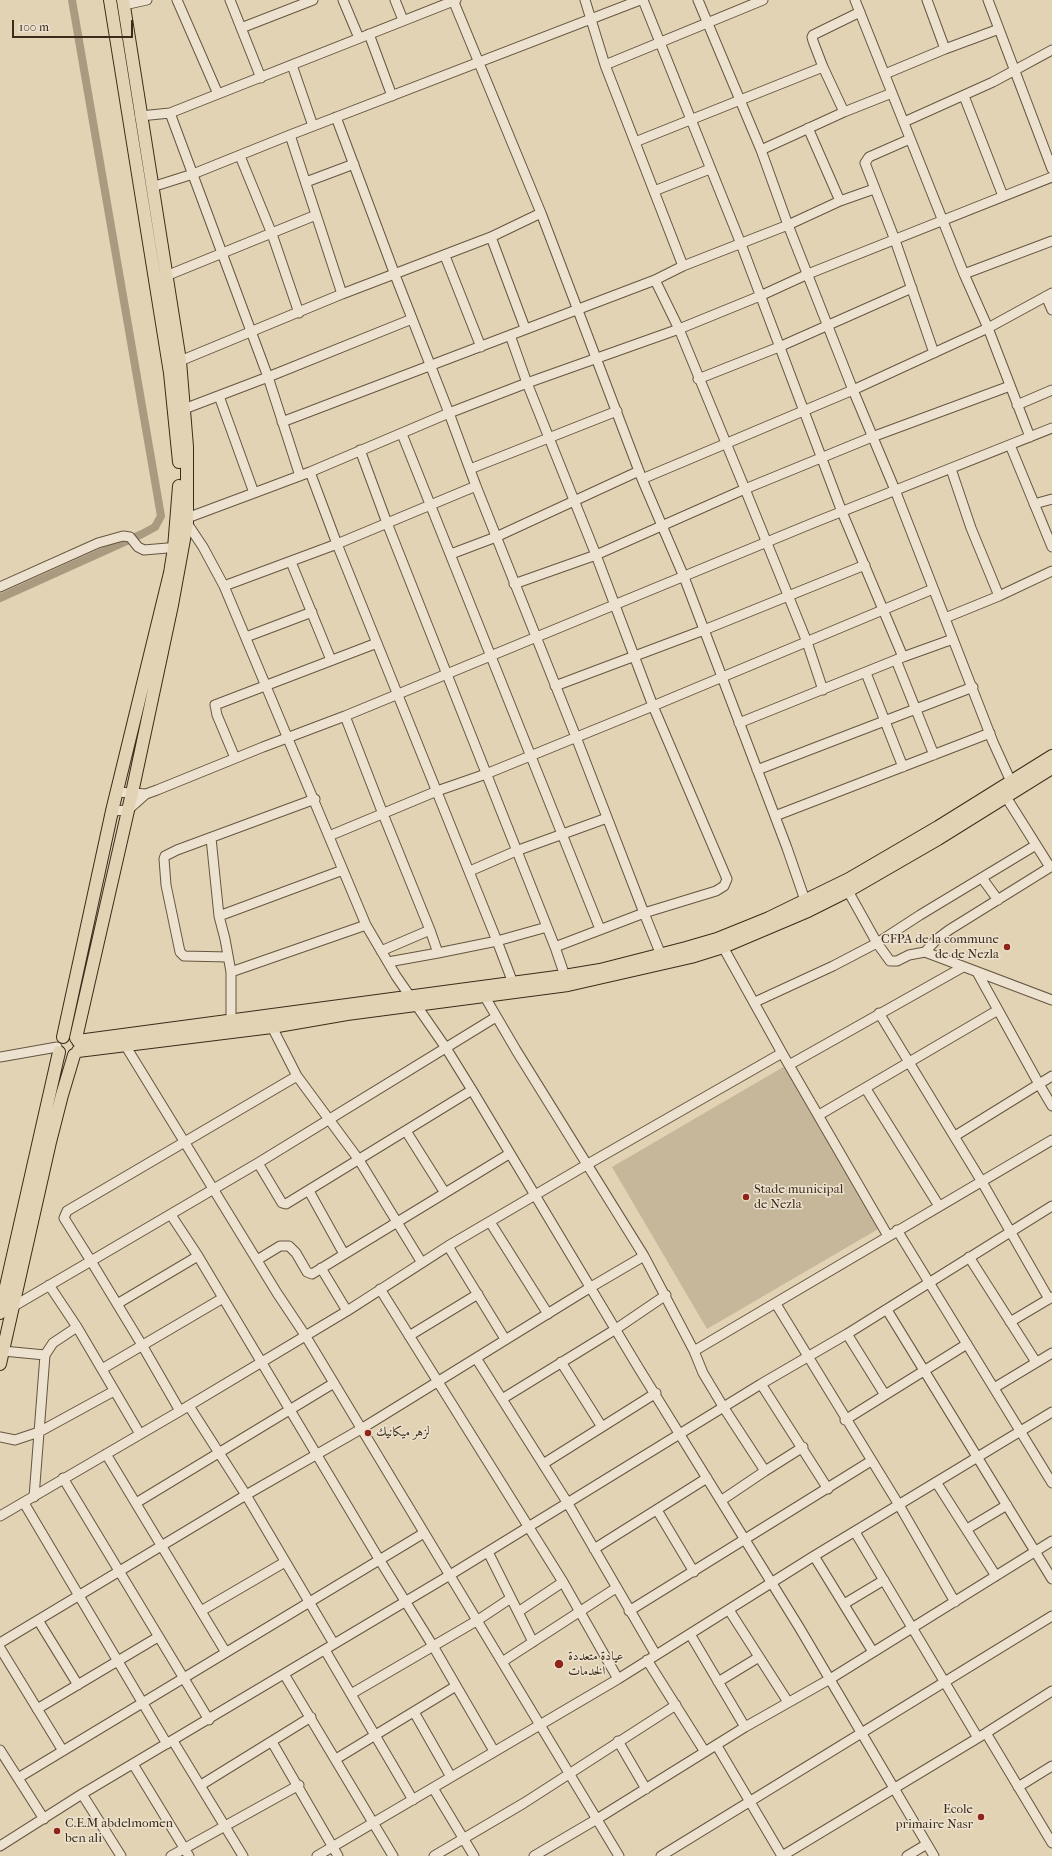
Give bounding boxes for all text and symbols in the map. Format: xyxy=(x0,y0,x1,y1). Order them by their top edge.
scale bar xyxy=(14,12,135,38)
text: 100 m xyxy=(19,20,49,34)
place label: CFPA de la commune de de Nezla xyxy=(881,932,999,963)
marker: CFPA de la commune de de Nezla xyxy=(1002,942,1012,952)
place label: Stade municipal de Nezla xyxy=(754,1182,843,1213)
marker: Stade municipal de Nezla xyxy=(741,1192,751,1202)
place label: لزهر ميكانيك xyxy=(376,1425,430,1441)
marker: لزهر ميكانيك xyxy=(363,1428,373,1438)
place label: عيادة متعددة الخدمات xyxy=(568,1649,624,1680)
marker: عيادة متعددة الخدمات xyxy=(553,1658,565,1670)
place label: Ecole primaire Nasr xyxy=(895,1802,973,1833)
marker: Ecole primaire Nasr xyxy=(976,1812,986,1822)
place label: C.E.M abdelmomen ben ali xyxy=(65,1816,173,1847)
marker: C.E.M abdelmomen ben ali xyxy=(52,1826,62,1836)

